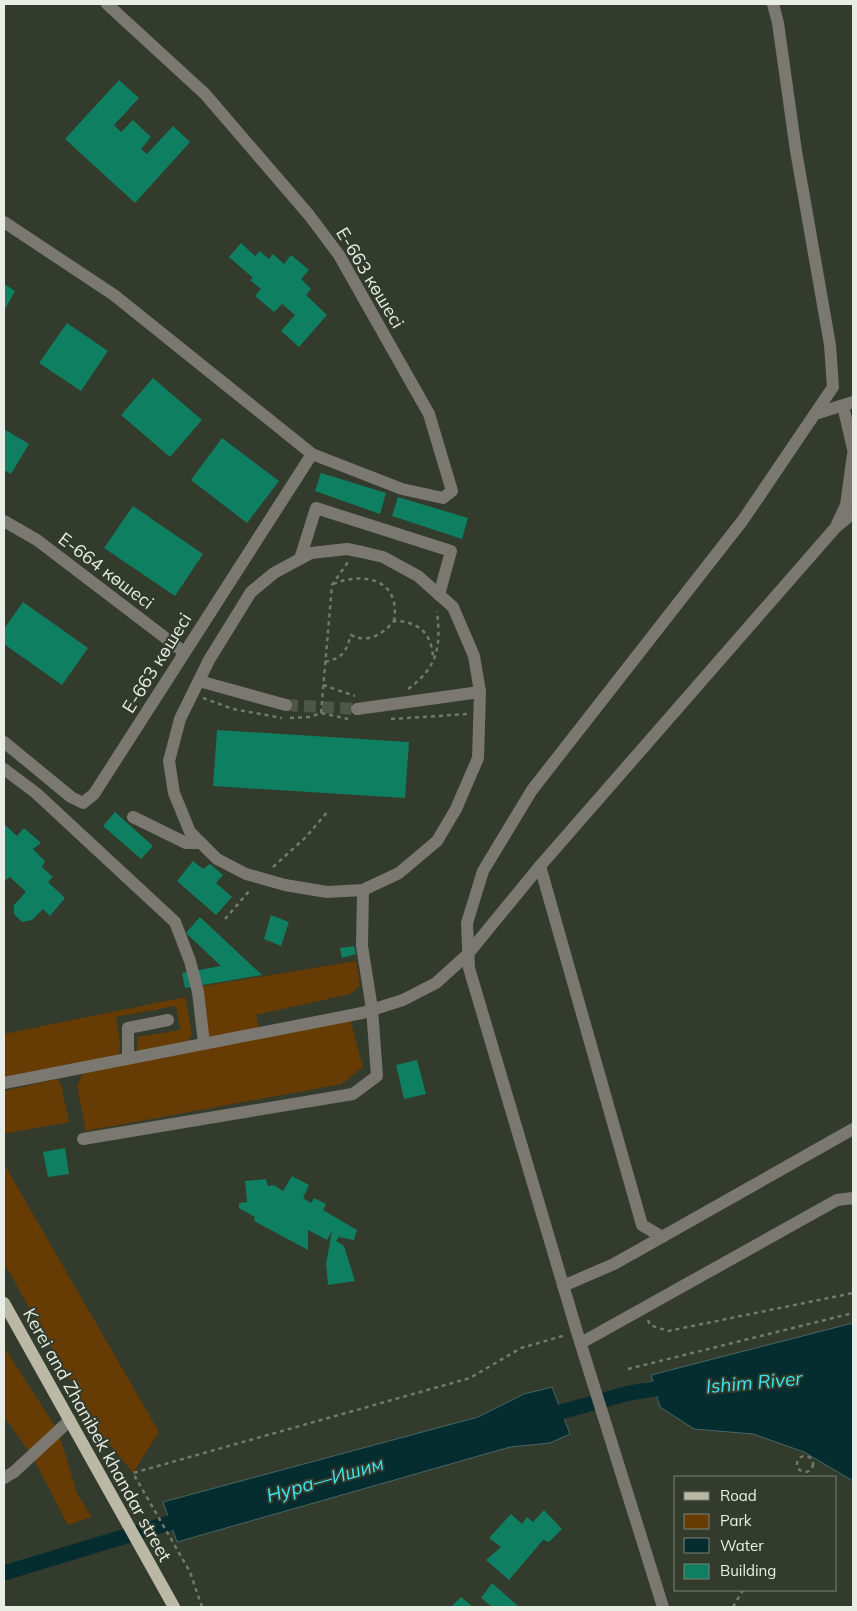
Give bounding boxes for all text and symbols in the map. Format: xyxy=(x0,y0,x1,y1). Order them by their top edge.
street label: Е-663 көшесі xyxy=(331,223,410,332)
street label: Е-664 көшесі xyxy=(54,527,159,614)
street label: Е-663 көшесі xyxy=(117,608,196,717)
street label: Kerei and Zhanibek khandar street xyxy=(18,1304,177,1565)
water label: Ishim River xyxy=(705,1366,804,1398)
water label: Нура—Ишим xyxy=(264,1451,387,1507)
legend xyxy=(674,1476,837,1591)
text: Road xyxy=(720,1486,757,1505)
text: Park xyxy=(720,1511,752,1530)
text: Water xyxy=(720,1536,764,1555)
text: Building xyxy=(720,1561,776,1580)

